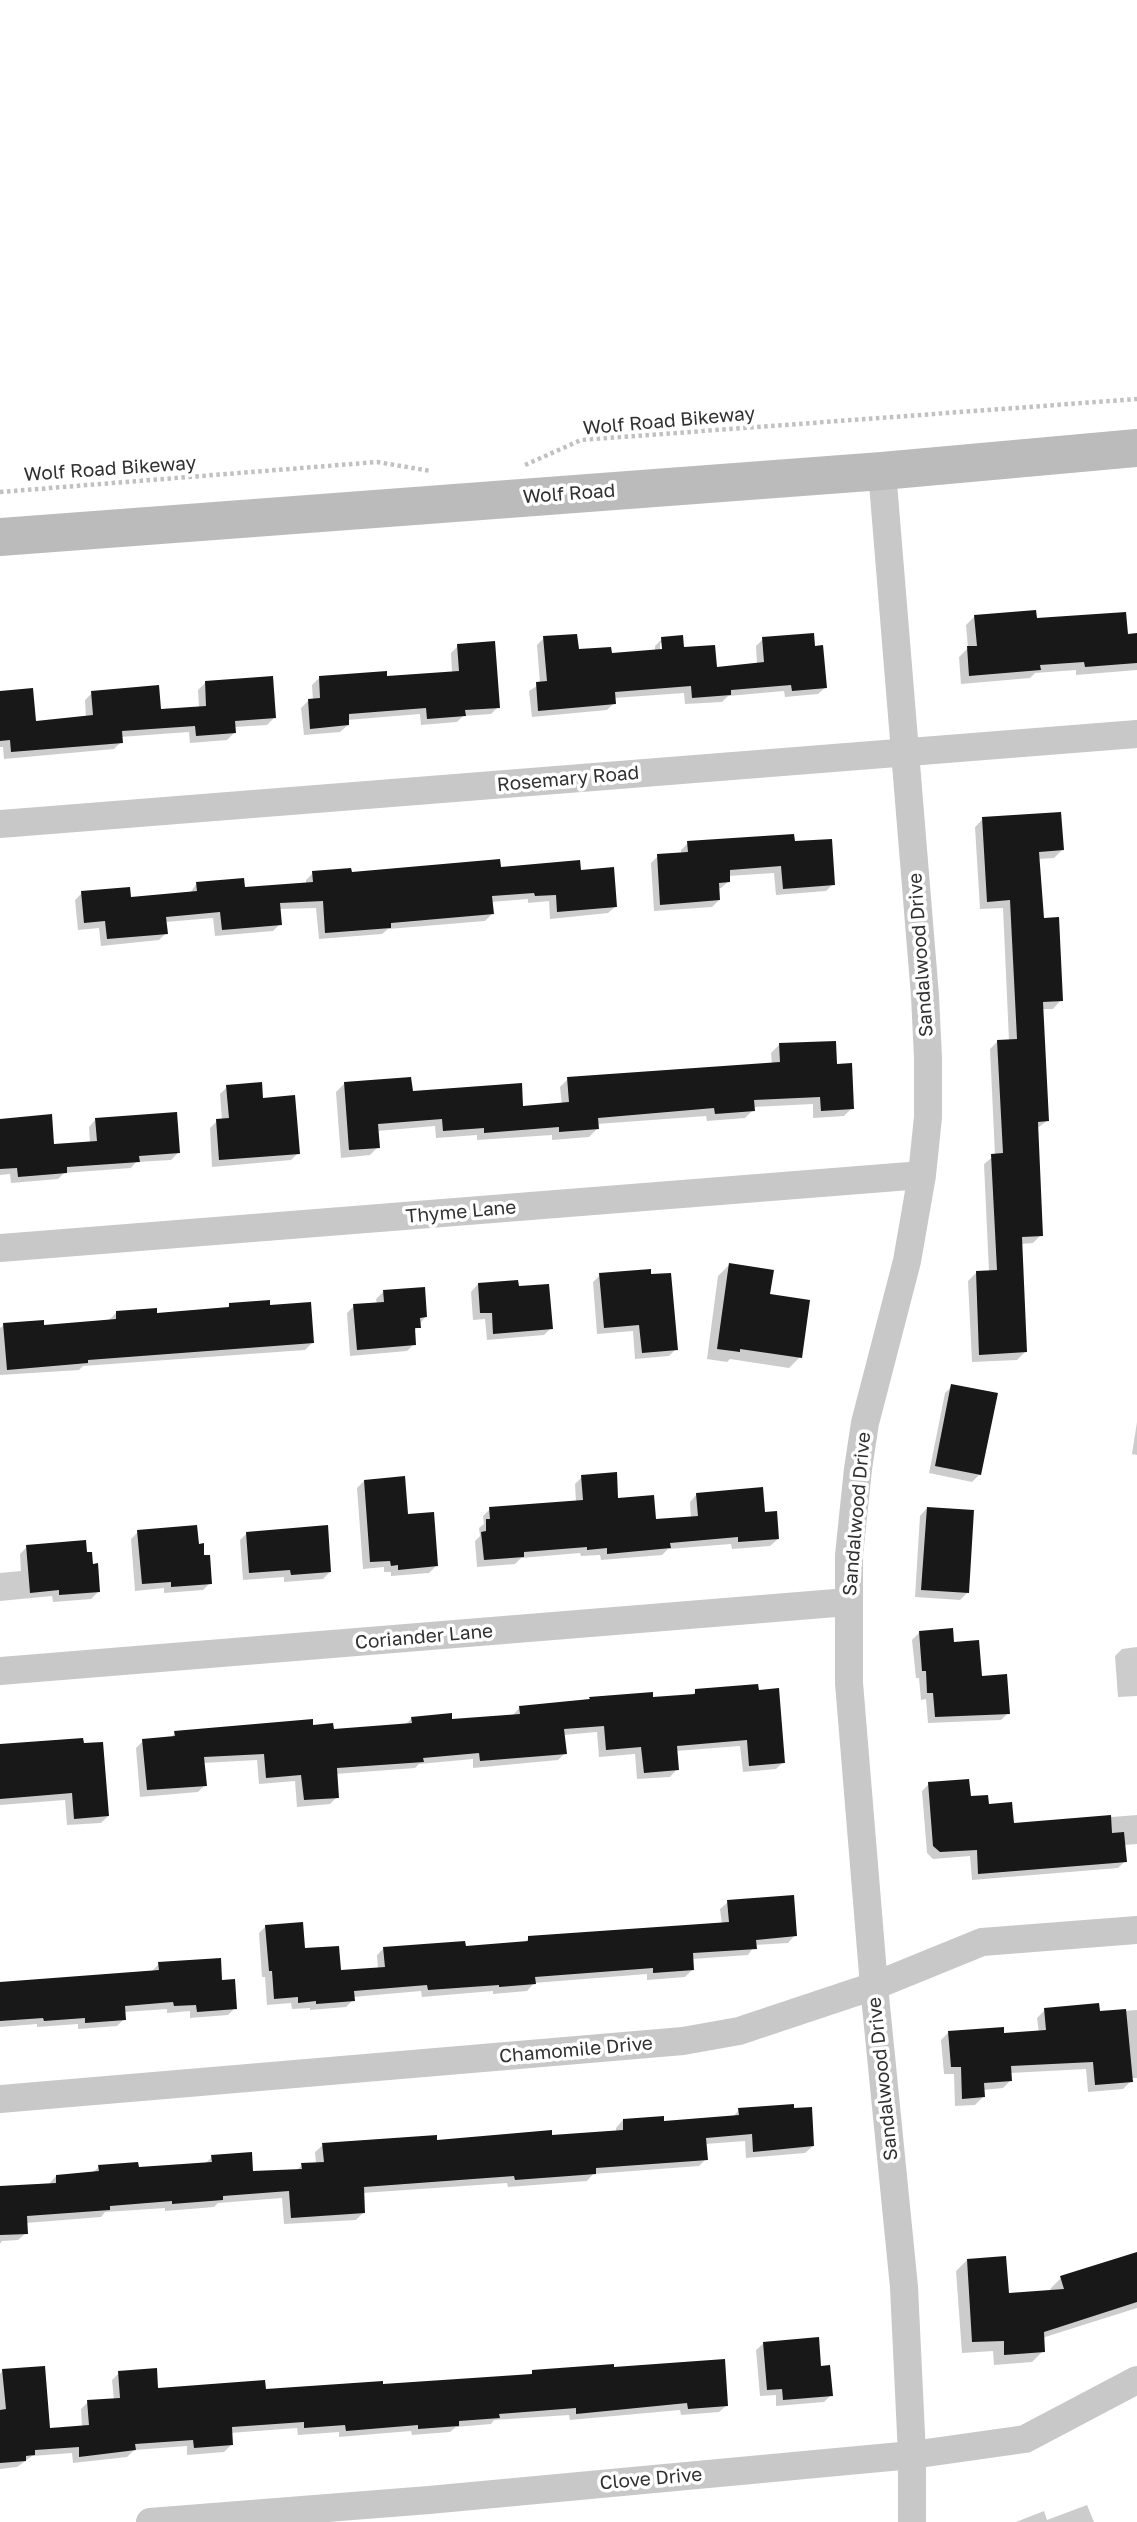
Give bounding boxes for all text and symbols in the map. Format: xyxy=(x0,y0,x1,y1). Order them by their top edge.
street label: Wolf Road Bikeway xyxy=(582,402,756,440)
street label: Wolf Road Bikeway xyxy=(23,452,197,486)
street label: Wolf Road xyxy=(522,479,616,509)
street label: Rosemary Road xyxy=(496,761,640,797)
street label: Sandalwood Drive xyxy=(904,872,938,1038)
street label: Thyme Lane xyxy=(405,1196,517,1228)
street label: Sandalwood Drive xyxy=(838,1431,876,1597)
street label: Coriander Lane xyxy=(354,1620,494,1654)
street label: Sandalwood Drive xyxy=(863,1996,903,2162)
street label: Chamomile Drive xyxy=(498,2032,654,2068)
street label: Clove Drive xyxy=(599,2463,703,2495)

